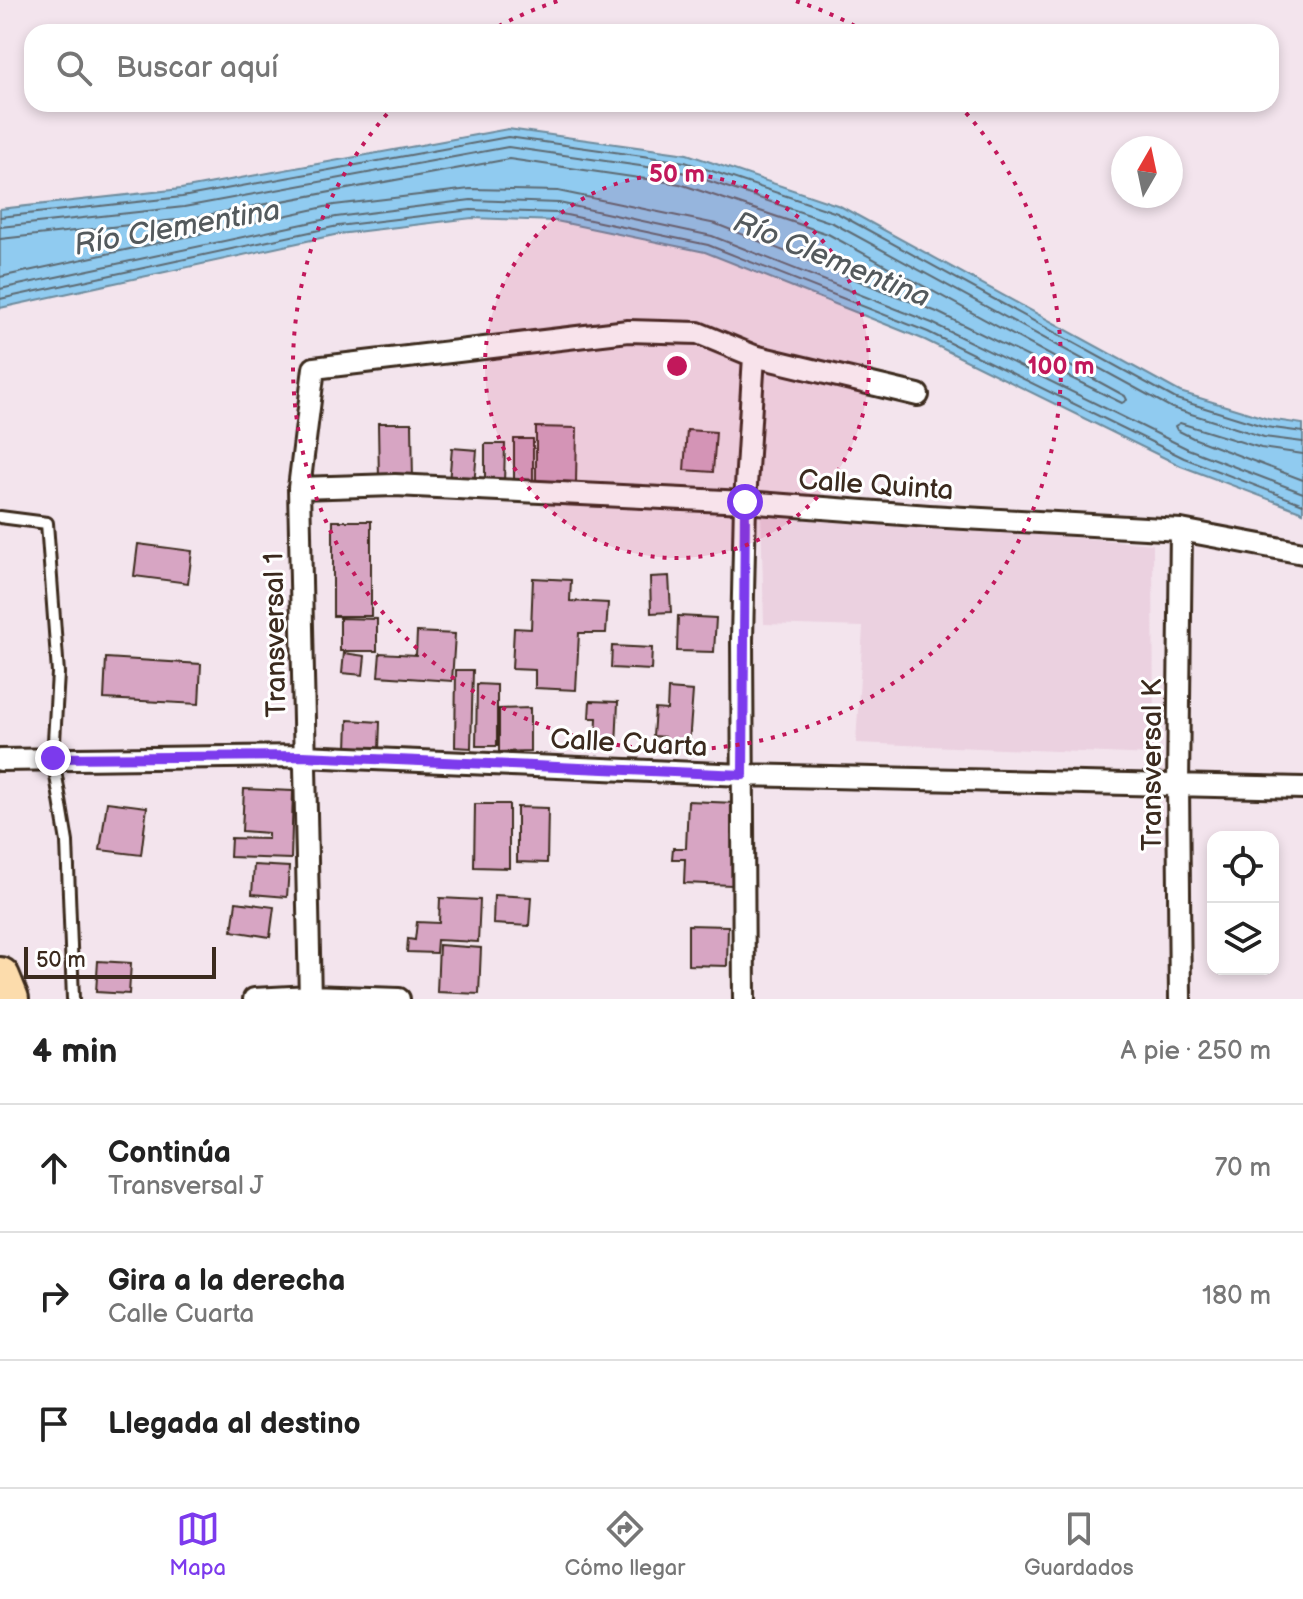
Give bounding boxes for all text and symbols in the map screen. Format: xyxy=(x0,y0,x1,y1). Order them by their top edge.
search box xyxy=(24,24,1279,112)
icon: search xyxy=(52,46,96,90)
text: Buscar aquí xyxy=(116,50,278,86)
north arrow xyxy=(1111,136,1183,208)
text: 50 m xyxy=(649,160,705,189)
water label: Río Clementina xyxy=(71,192,283,264)
water label: Río Clementina xyxy=(728,204,935,316)
centre of rings xyxy=(663,352,691,380)
text: 100 m xyxy=(1028,352,1094,381)
street label: Calle Quinta xyxy=(797,464,955,507)
route start xyxy=(727,484,763,520)
street label: Transversal 1 xyxy=(258,552,293,718)
street label: Transversal K xyxy=(1136,678,1169,851)
street label: Calle Cuarta xyxy=(549,723,708,764)
route end xyxy=(35,740,71,776)
map controls xyxy=(1207,831,1279,975)
button: locate xyxy=(1207,831,1279,903)
button: layers xyxy=(1207,903,1279,975)
scale bar xyxy=(24,943,216,979)
text: 50 m xyxy=(36,947,86,974)
text: 4 min xyxy=(32,1031,118,1072)
text: A pie · 250 m xyxy=(1121,1036,1271,1067)
text: Continúa xyxy=(108,1135,231,1171)
icon: ahead xyxy=(32,1146,76,1190)
text: 70 m xyxy=(1214,1153,1271,1184)
text: Transversal J xyxy=(108,1171,264,1202)
text: Gira a la derecha xyxy=(108,1263,345,1299)
icon: right xyxy=(32,1274,76,1318)
text: 180 m xyxy=(1202,1281,1271,1312)
text: Calle Cuarta xyxy=(108,1299,254,1330)
icon: arrive xyxy=(32,1402,76,1446)
text: Llegada al destino xyxy=(108,1406,361,1442)
tab: Mapa xyxy=(169,1507,226,1582)
tab: Cómo llegar xyxy=(565,1507,685,1582)
tab: Guardados xyxy=(1024,1507,1134,1582)

